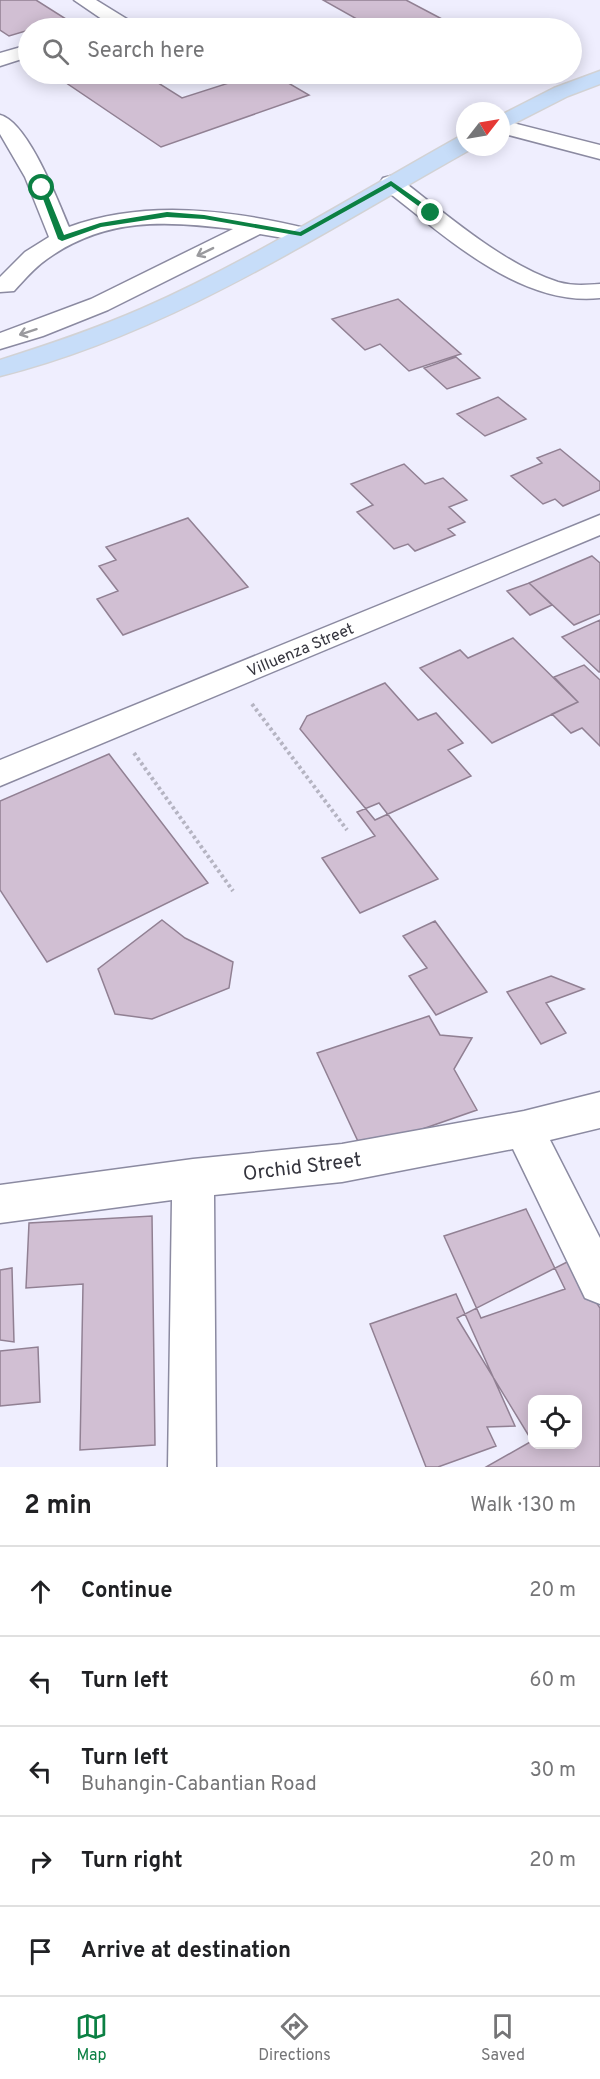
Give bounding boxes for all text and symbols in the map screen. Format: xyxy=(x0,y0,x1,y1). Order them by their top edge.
search box xyxy=(18,18,582,84)
icon: search xyxy=(39,35,72,68)
text: Search here xyxy=(87,38,205,65)
north arrow xyxy=(456,102,510,156)
route start xyxy=(28,174,54,200)
route end xyxy=(417,199,443,225)
one-way arrow xyxy=(197,247,215,259)
one-way arrow xyxy=(19,327,38,338)
street label: Villuenza Street xyxy=(244,619,357,682)
street label: Orchid Street xyxy=(241,1148,363,1188)
map controls xyxy=(528,1395,582,1449)
button: locate xyxy=(528,1395,582,1449)
text: 2 min xyxy=(24,1490,92,1523)
text: Walk · 130 m xyxy=(470,1493,576,1519)
icon: ahead xyxy=(24,1575,57,1608)
text: Continue xyxy=(81,1578,172,1605)
text: 20 m xyxy=(529,1578,576,1604)
icon: left xyxy=(24,1665,57,1698)
text: Turn left xyxy=(81,1668,169,1695)
text: 60 m xyxy=(530,1668,576,1694)
text: Turn left xyxy=(81,1745,169,1772)
icon: left xyxy=(24,1755,57,1788)
text: 30 m xyxy=(530,1758,576,1784)
text: Buhangin-Cabantian Road xyxy=(81,1772,317,1798)
icon: right xyxy=(24,1845,57,1878)
text: Turn right xyxy=(81,1848,183,1875)
text: 20 m xyxy=(529,1848,576,1874)
icon: arrive xyxy=(24,1935,57,1968)
text: Arrive at destination xyxy=(81,1938,291,1965)
tab: Map xyxy=(75,2010,108,2066)
tab: Directions xyxy=(258,2010,331,2066)
tab: Saved xyxy=(481,2010,525,2066)

